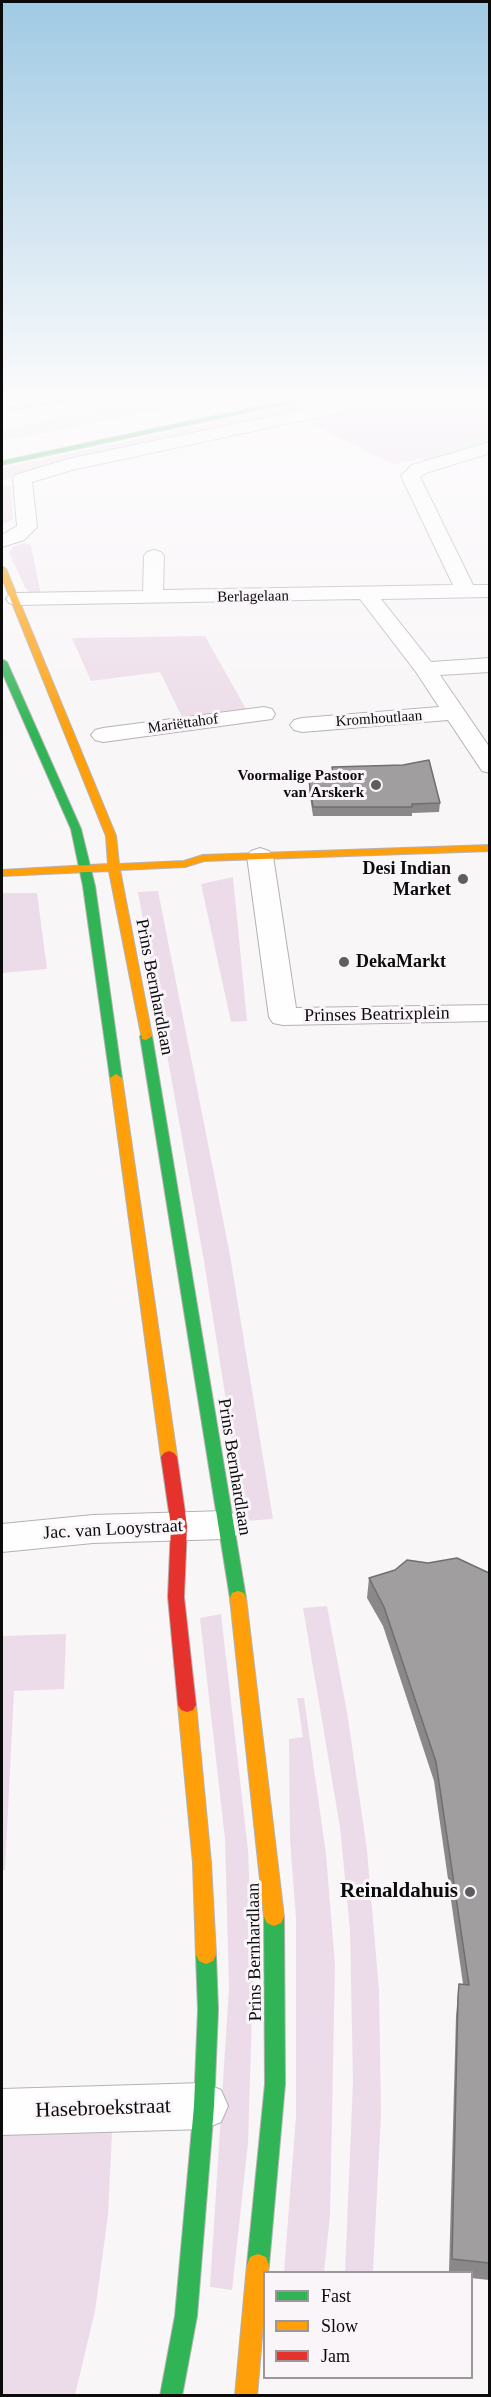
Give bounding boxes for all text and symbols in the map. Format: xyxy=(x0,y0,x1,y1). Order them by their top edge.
street label: Berlagelaan xyxy=(217,587,289,607)
street label: Kromhoutlaan xyxy=(335,707,423,731)
street label: Mariëttahof xyxy=(147,710,219,738)
place label: Voormalige Pastoor van Arskerk xyxy=(237,767,364,802)
marker: Voormalige Pastoor van Arskerk xyxy=(369,778,383,792)
place label: Desi Indian Market xyxy=(362,858,451,900)
marker: Desi Indian Market xyxy=(456,872,470,886)
street label: Prins Bernhardlaan xyxy=(130,917,178,1057)
place label: DekaMarkt xyxy=(356,951,446,973)
marker: DekaMarkt xyxy=(337,955,351,969)
street label: Prinses Beatrixplein xyxy=(304,1003,450,1027)
street label: Prins Bernhardlaan xyxy=(213,1397,255,1537)
street label: Jac. van Looystraat xyxy=(43,1516,183,1544)
place label: Reinaldahuis xyxy=(340,1879,458,1905)
street label: Prins Bernhardlaan xyxy=(243,1883,267,2021)
marker: Reinaldahuis xyxy=(463,1885,477,1899)
street label: Hasebroekstraat xyxy=(35,2094,171,2124)
legend xyxy=(263,2271,473,2379)
text: Fast xyxy=(321,2286,351,2306)
text: Slow xyxy=(321,2316,358,2336)
text: Jam xyxy=(321,2346,350,2366)

